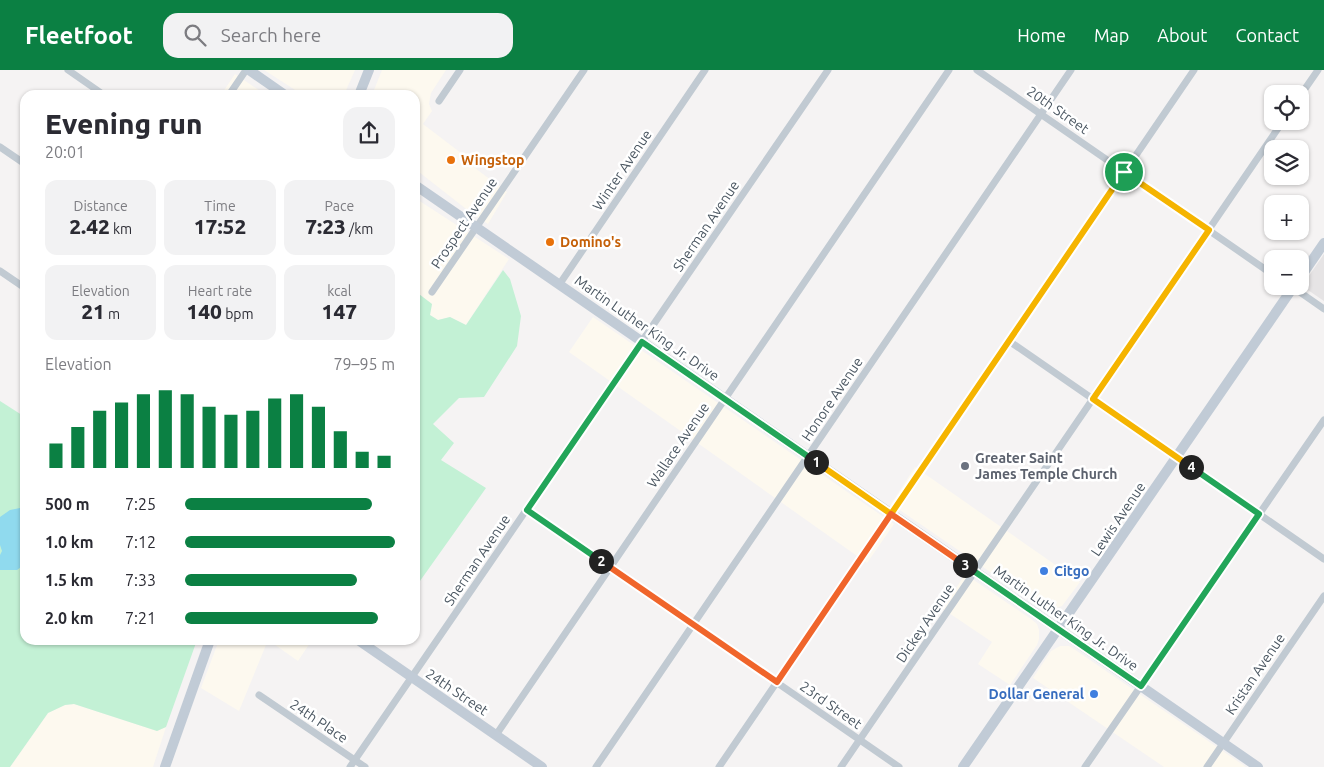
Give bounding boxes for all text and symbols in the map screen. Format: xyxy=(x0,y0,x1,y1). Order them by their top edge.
search box xyxy=(163,13,513,58)
icon: search xyxy=(181,21,209,49)
text: Fleetfoot xyxy=(25,22,133,49)
text: Search here xyxy=(221,24,321,46)
text: Home xyxy=(1017,25,1066,45)
text: Map xyxy=(1094,25,1129,45)
text: About xyxy=(1157,25,1207,45)
text: Contact xyxy=(1235,25,1299,45)
street label: 20th Street xyxy=(1024,83,1092,137)
map controls xyxy=(1264,85,1309,295)
button: locate xyxy=(1264,85,1309,130)
button: share xyxy=(343,107,395,159)
text: Evening run xyxy=(45,108,203,139)
street label: Winter Avenue xyxy=(589,127,655,213)
button: layers xyxy=(1264,140,1309,185)
text: 20:01 xyxy=(45,143,85,161)
pin xyxy=(1103,151,1145,193)
place label: Wingstop xyxy=(461,152,524,168)
marker: Wingstop xyxy=(445,154,457,166)
icon: arrive xyxy=(1110,158,1138,186)
street label: Prospect Avenue xyxy=(428,174,500,272)
street label: Sherman Avenue xyxy=(670,178,742,274)
button: + xyxy=(1264,195,1309,240)
text: Distance xyxy=(74,198,128,214)
text: Time xyxy=(204,198,236,214)
text: Pace xyxy=(325,198,354,214)
text: 2.42 xyxy=(69,214,110,238)
text: 17:52 xyxy=(194,214,246,238)
text: 7:23 xyxy=(305,214,346,238)
text: km xyxy=(110,221,132,237)
text: /km xyxy=(346,221,373,237)
place label: Domino's xyxy=(560,234,621,250)
marker: Domino's xyxy=(544,236,556,248)
button: − xyxy=(1264,250,1309,295)
street label: Martin Luther King Jr. Drive xyxy=(572,272,722,384)
text: Elevation xyxy=(71,283,130,299)
text: Heart rate xyxy=(188,283,252,299)
text: kcal xyxy=(327,283,351,299)
text: 21 xyxy=(81,299,105,323)
text: 140 xyxy=(186,299,222,323)
text: 147 xyxy=(322,299,357,323)
text: m xyxy=(105,306,120,322)
text: bpm xyxy=(222,306,254,322)
street label: Honore Avenue xyxy=(798,354,866,444)
text: Elevation xyxy=(45,355,112,373)
text: 79–95 m xyxy=(333,355,395,373)
street label: Wallace Avenue xyxy=(644,399,712,491)
pin: 1 xyxy=(804,450,828,474)
place label: Greater Saint James Temple Church xyxy=(975,450,1118,482)
text: 1 xyxy=(813,454,820,470)
pin: 4 xyxy=(1178,454,1204,480)
text: 4 xyxy=(1188,459,1195,475)
marker: Greater Saint James Temple Church xyxy=(959,460,971,472)
street label: Lewis Avenue xyxy=(1087,479,1149,559)
text: 500 m xyxy=(45,495,90,513)
text: 7:25 xyxy=(125,495,156,513)
street label: Sherman Avenue xyxy=(441,512,513,608)
text: 1.0 km xyxy=(45,533,94,551)
text: 7:12 xyxy=(125,533,156,551)
pin: 2 xyxy=(588,548,614,574)
pin: 3 xyxy=(952,552,978,578)
text: 2 xyxy=(598,553,605,569)
text: 3 xyxy=(962,557,969,573)
street label: Martin Luther King Jr. Drive xyxy=(991,562,1141,674)
place label: Citgo xyxy=(1054,563,1089,579)
marker: Citgo xyxy=(1038,565,1050,577)
text: 1.5 km xyxy=(45,571,94,589)
text: 7:33 xyxy=(125,571,156,589)
street label: Dickey Avenue xyxy=(893,581,957,665)
text: 2.0 km xyxy=(45,609,94,627)
text: 7:21 xyxy=(125,609,156,627)
street label: Kristan Avenue xyxy=(1222,630,1288,718)
street label: 24th Street xyxy=(423,665,492,719)
street label: 23rd Street xyxy=(797,678,865,732)
place label: Dollar General xyxy=(989,686,1084,702)
marker: Dollar General xyxy=(1088,688,1100,700)
street label: 24th Place xyxy=(287,696,351,746)

